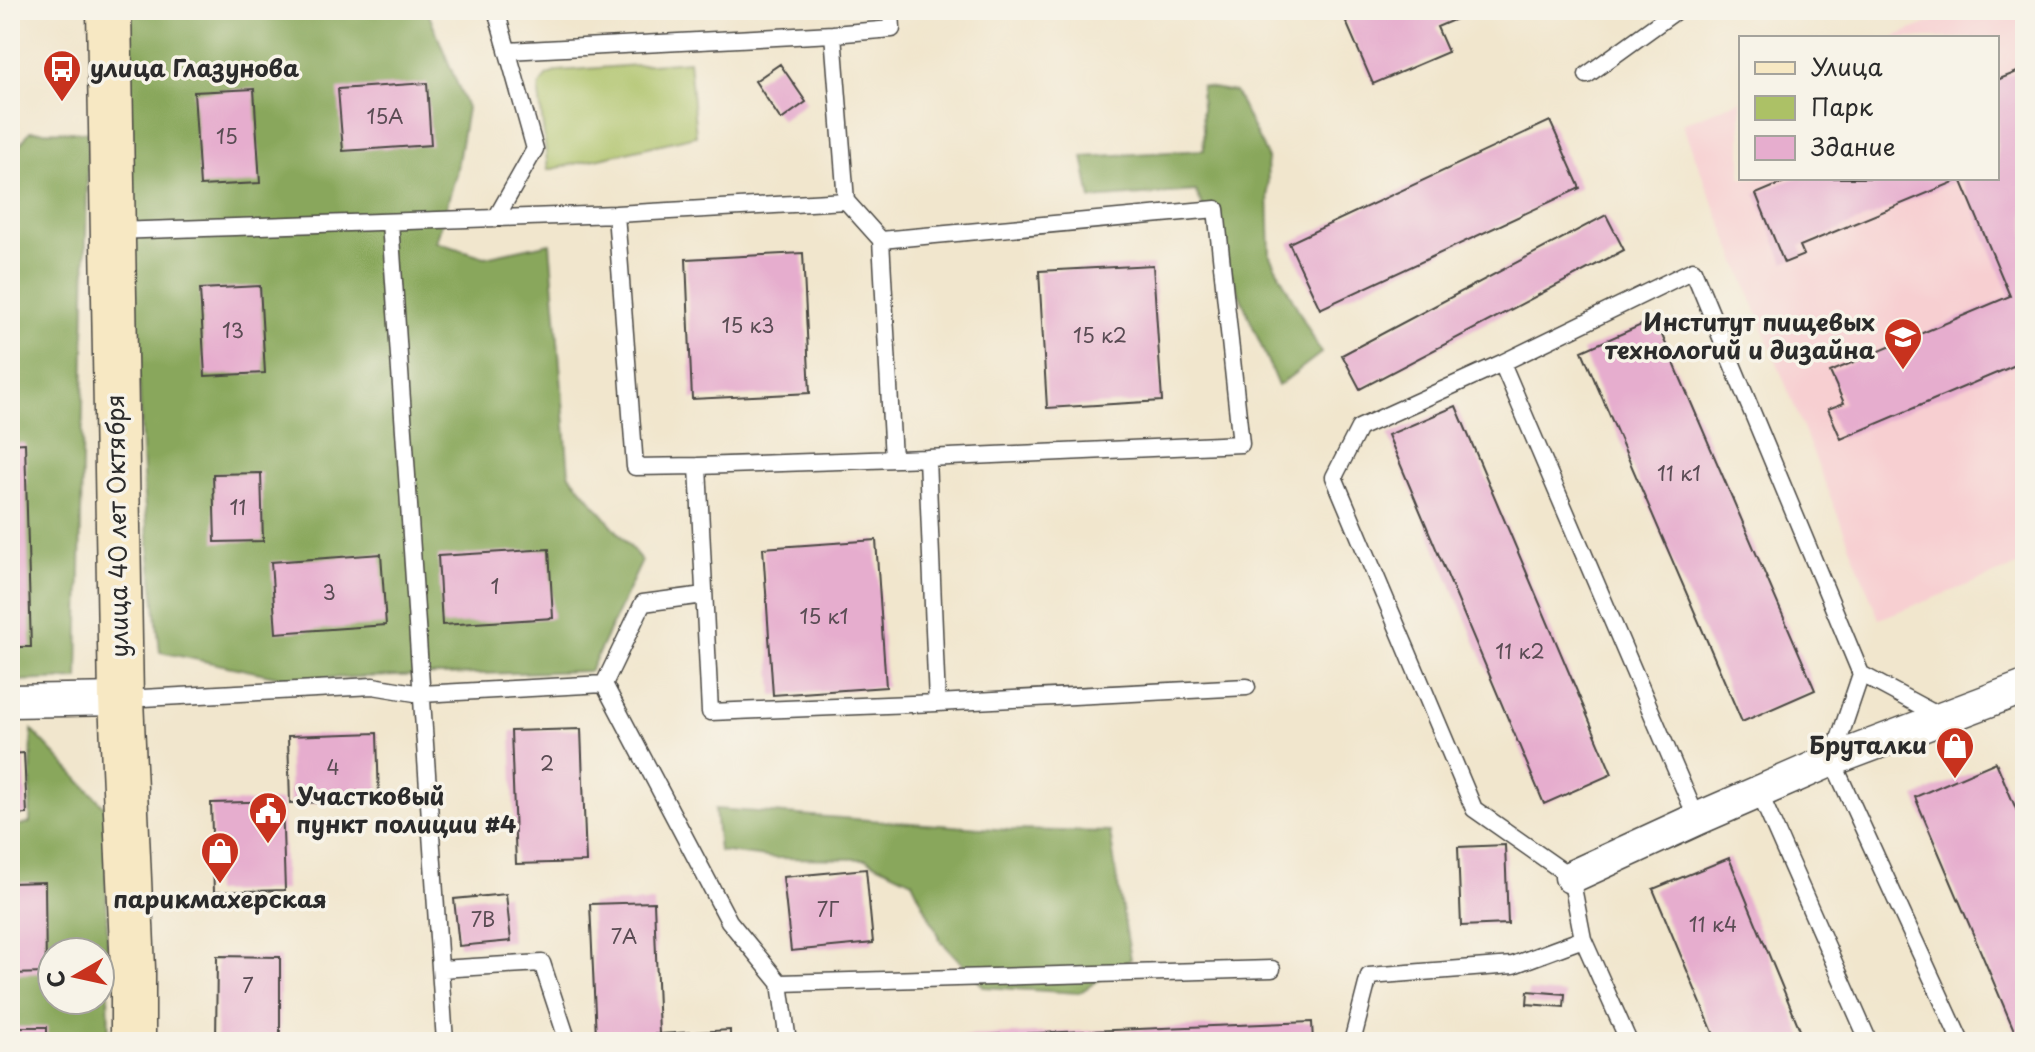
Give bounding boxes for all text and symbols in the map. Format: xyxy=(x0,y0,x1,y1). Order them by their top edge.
legend xyxy=(1739,36,1999,180)
bus stop icon: улица Глазунова xyxy=(41,48,83,103)
text: Улица xyxy=(1811,48,1883,84)
place label: улица Глазунова xyxy=(90,49,300,85)
text: Парк xyxy=(1811,88,1874,124)
house number: 15А xyxy=(366,101,404,131)
house number: 15 xyxy=(216,121,238,151)
text: Здание xyxy=(1811,128,1896,164)
place label: Институт пищевых технологий и дизайна xyxy=(1605,303,1876,367)
house number: 15 к3 xyxy=(721,310,775,340)
house number: 13 xyxy=(222,315,244,345)
school or university icon: Институт пищевых технологий и дизайна xyxy=(1882,316,1924,371)
house number: 15 к2 xyxy=(1073,320,1127,350)
street label: улица 40 лет Октября xyxy=(96,394,136,658)
house number: 11 к1 xyxy=(1657,458,1701,488)
house number: 11 xyxy=(230,492,246,522)
house number: 1 xyxy=(491,571,499,601)
house number: 3 xyxy=(322,577,336,607)
house number: 15 к1 xyxy=(800,601,848,631)
house number: 11 к2 xyxy=(1495,636,1545,666)
shop icon: Бруталки xyxy=(1934,725,1976,780)
place label: Бруталки xyxy=(1809,726,1927,762)
house number: 2 xyxy=(540,748,554,778)
house number: 4 xyxy=(326,752,340,782)
place label: Участковый пункт полиции #4 xyxy=(296,777,516,841)
public building icon: Участковый пункт полиции #4 xyxy=(247,790,289,845)
shop icon: парикмахерская xyxy=(199,830,241,885)
place label: парикмахерская xyxy=(113,880,327,916)
house number: 7Г xyxy=(817,894,839,924)
house number: 7В xyxy=(471,904,495,934)
house number: 11 к4 xyxy=(1689,909,1737,939)
house number: 7А xyxy=(611,921,637,951)
north arrow xyxy=(36,936,116,1016)
text: С xyxy=(37,969,72,990)
house number: 7 xyxy=(242,970,254,1000)

